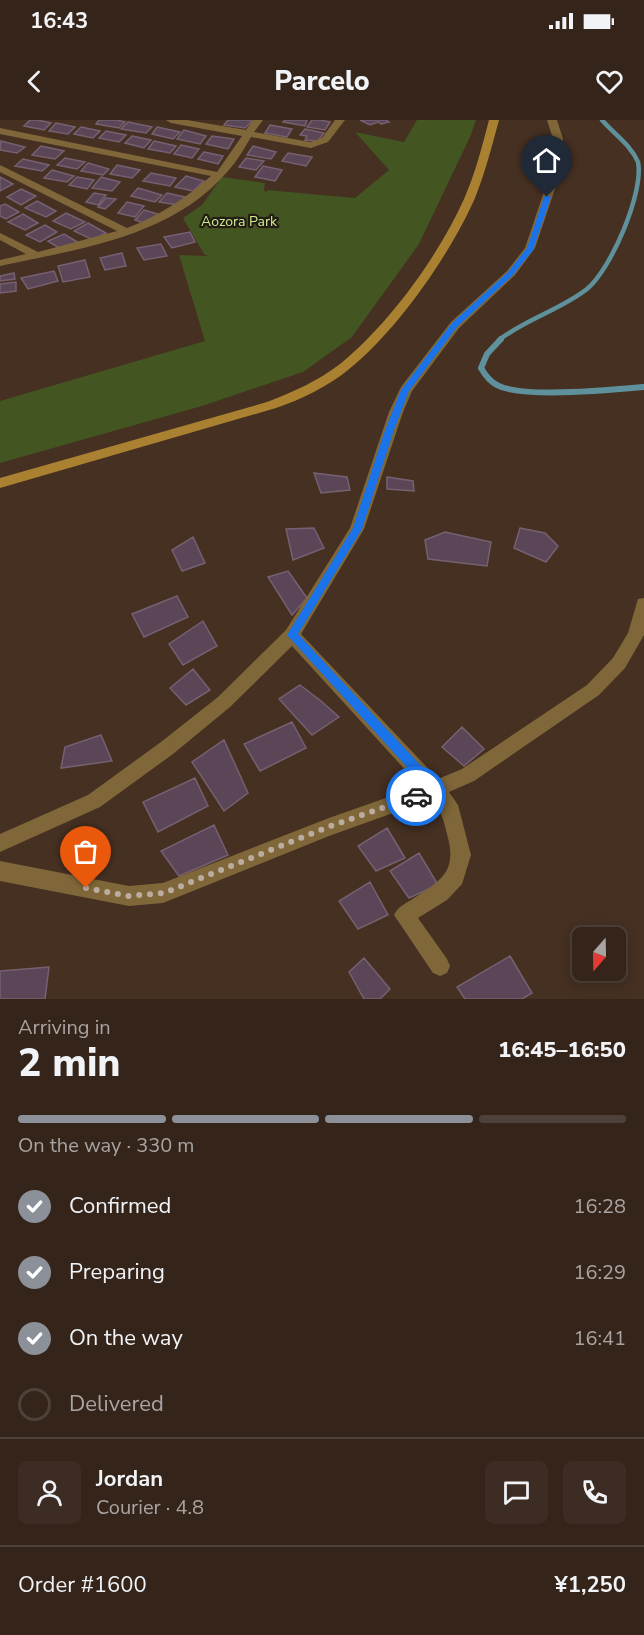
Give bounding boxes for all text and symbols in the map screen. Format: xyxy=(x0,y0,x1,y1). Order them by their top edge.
text: 16:43 xyxy=(30,6,88,36)
text: Parcelo xyxy=(274,63,370,100)
icon: back xyxy=(18,65,51,98)
icon: heart xyxy=(593,65,626,98)
pin xyxy=(521,135,572,197)
icon: home xyxy=(530,144,563,177)
park label: Aozora Park xyxy=(201,212,278,231)
courier xyxy=(386,766,446,826)
icon: car xyxy=(400,780,433,813)
pin xyxy=(60,826,111,888)
icon: bag xyxy=(69,835,102,868)
north arrow xyxy=(572,927,626,981)
map controls xyxy=(572,927,626,981)
text: Arriving in xyxy=(18,1014,111,1041)
text: 16:45–16:50 xyxy=(498,1035,626,1065)
text: 2 min xyxy=(18,1037,121,1090)
text: On the way · 330 m xyxy=(18,1132,194,1159)
icon: check xyxy=(18,1190,51,1223)
text: Confirmed xyxy=(69,1191,171,1221)
text: 16:28 xyxy=(573,1193,626,1220)
icon: check xyxy=(18,1256,51,1289)
text: Preparing xyxy=(69,1257,165,1287)
text: 16:29 xyxy=(573,1259,626,1286)
icon: check xyxy=(18,1322,51,1355)
text: On the way xyxy=(69,1323,183,1353)
text: 16:41 xyxy=(573,1325,626,1352)
text: Delivered xyxy=(69,1389,164,1419)
button: person xyxy=(18,1461,81,1524)
button: chat xyxy=(485,1461,548,1524)
button: phone xyxy=(563,1461,626,1524)
text: Jordan xyxy=(96,1464,163,1494)
text: Courier · 4.8 xyxy=(96,1494,204,1521)
text: Order #1600 xyxy=(18,1570,147,1600)
text: ¥1,250 xyxy=(555,1570,626,1600)

